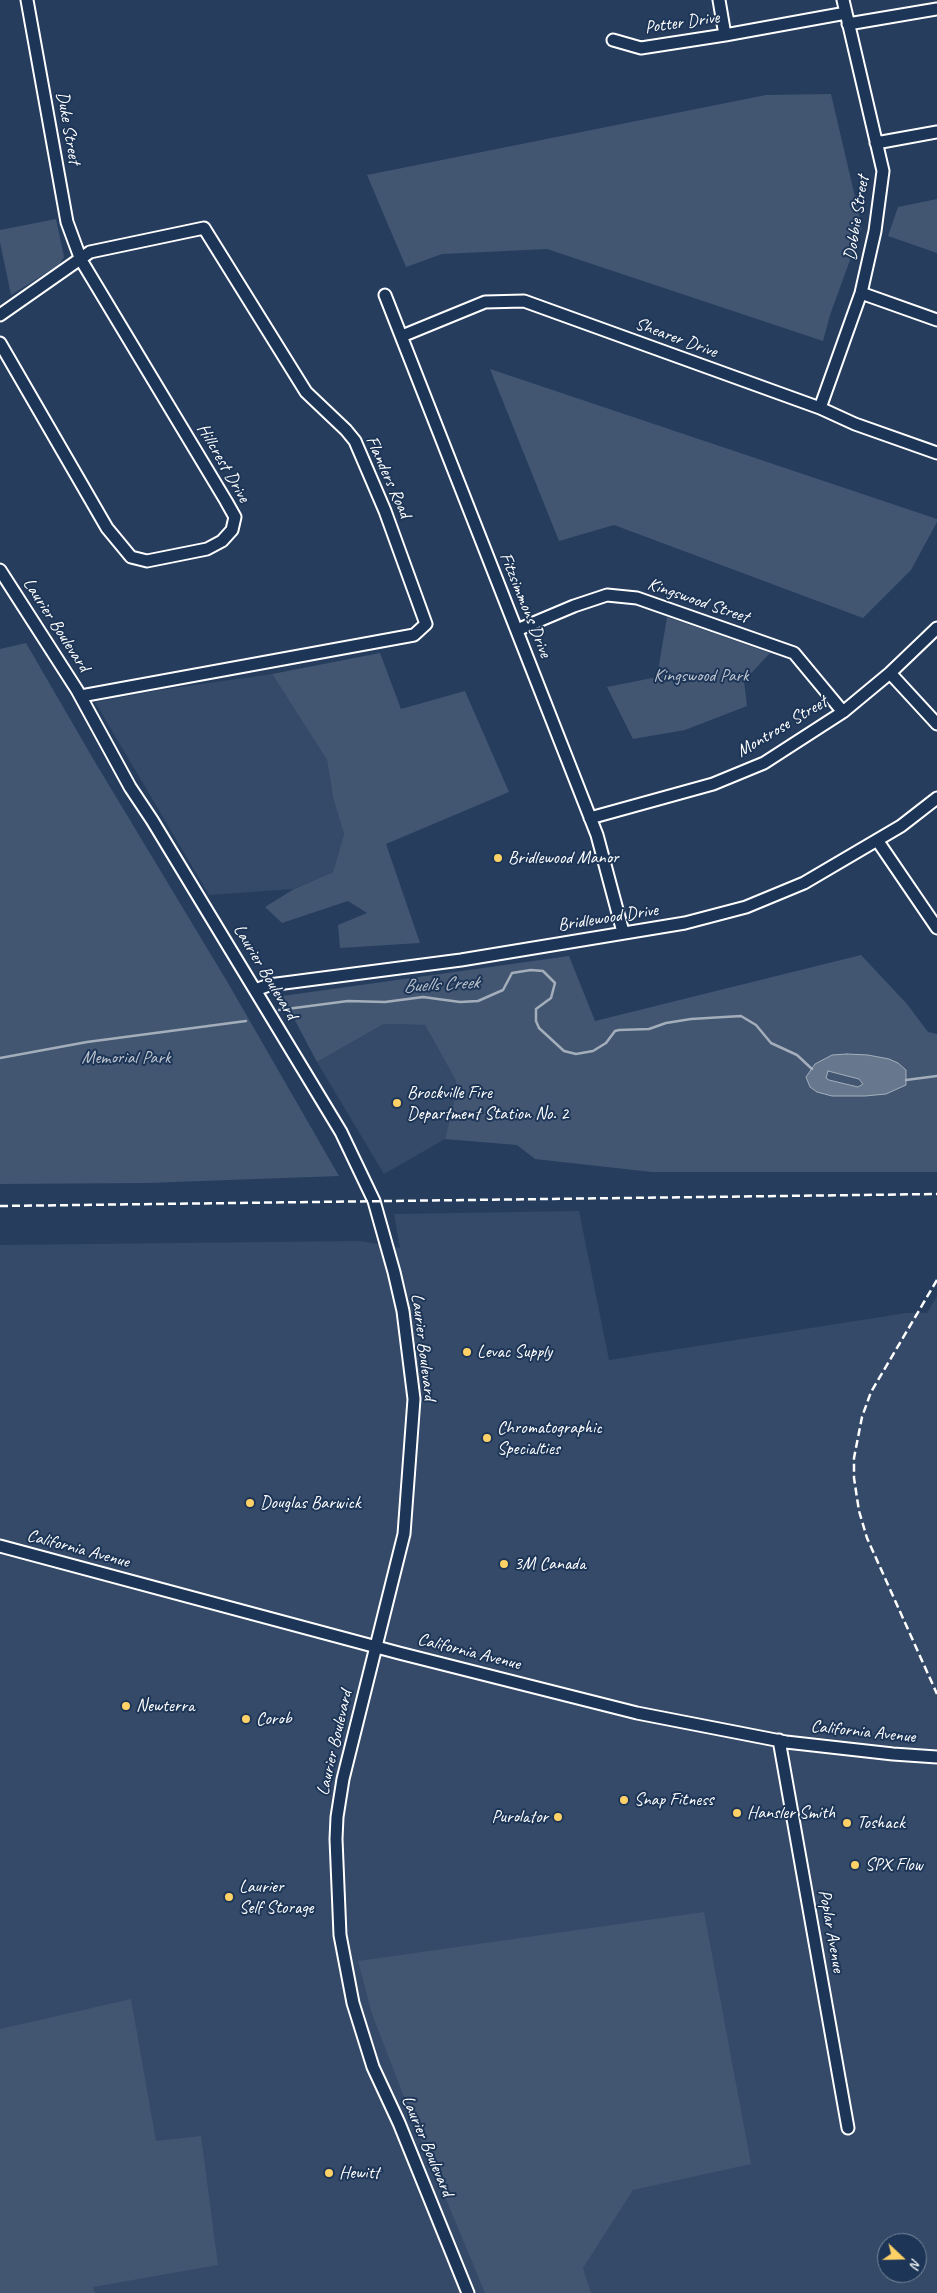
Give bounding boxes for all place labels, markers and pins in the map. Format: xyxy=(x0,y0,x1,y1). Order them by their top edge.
place label: Bridlewood Manor xyxy=(508,847,618,869)
marker: Bridlewood Manor xyxy=(492,852,504,864)
place label: Brockville Fire Department Station No. 2 xyxy=(407,1082,568,1124)
marker: Brockville Fire Department Station No. 2 xyxy=(391,1097,403,1109)
place label: Levac Supply xyxy=(477,1341,552,1363)
marker: Levac Supply xyxy=(461,1346,473,1358)
place label: Chromatographic Specialties xyxy=(497,1417,602,1460)
marker: Chromatographic Specialties xyxy=(481,1432,493,1444)
place label: Douglas Barwick xyxy=(260,1492,361,1514)
marker: Douglas Barwick xyxy=(244,1497,256,1509)
place label: 3M Canada xyxy=(514,1553,586,1575)
marker: 3M Canada xyxy=(498,1558,510,1570)
place label: Newterra xyxy=(136,1695,194,1717)
marker: Newterra xyxy=(120,1700,132,1712)
place label: Corob xyxy=(256,1708,292,1730)
marker: Corob xyxy=(240,1713,252,1725)
place label: Snap Fitness xyxy=(634,1789,713,1811)
marker: Snap Fitness xyxy=(618,1794,630,1806)
place label: Hansler Smith xyxy=(747,1802,835,1824)
place label: Purolator xyxy=(491,1806,548,1828)
marker: Hansler Smith xyxy=(731,1807,743,1819)
marker: Purolator xyxy=(552,1811,564,1823)
place label: Toshack xyxy=(857,1812,905,1834)
marker: Toshack xyxy=(841,1817,853,1829)
place label: SPX Flow xyxy=(865,1854,923,1876)
marker: SPX Flow xyxy=(849,1859,861,1871)
place label: Laurier Self Storage xyxy=(239,1876,313,1918)
marker: Laurier Self Storage xyxy=(223,1891,235,1903)
place label: Hewitt xyxy=(339,2162,380,2184)
marker: Hewitt xyxy=(323,2167,335,2179)

